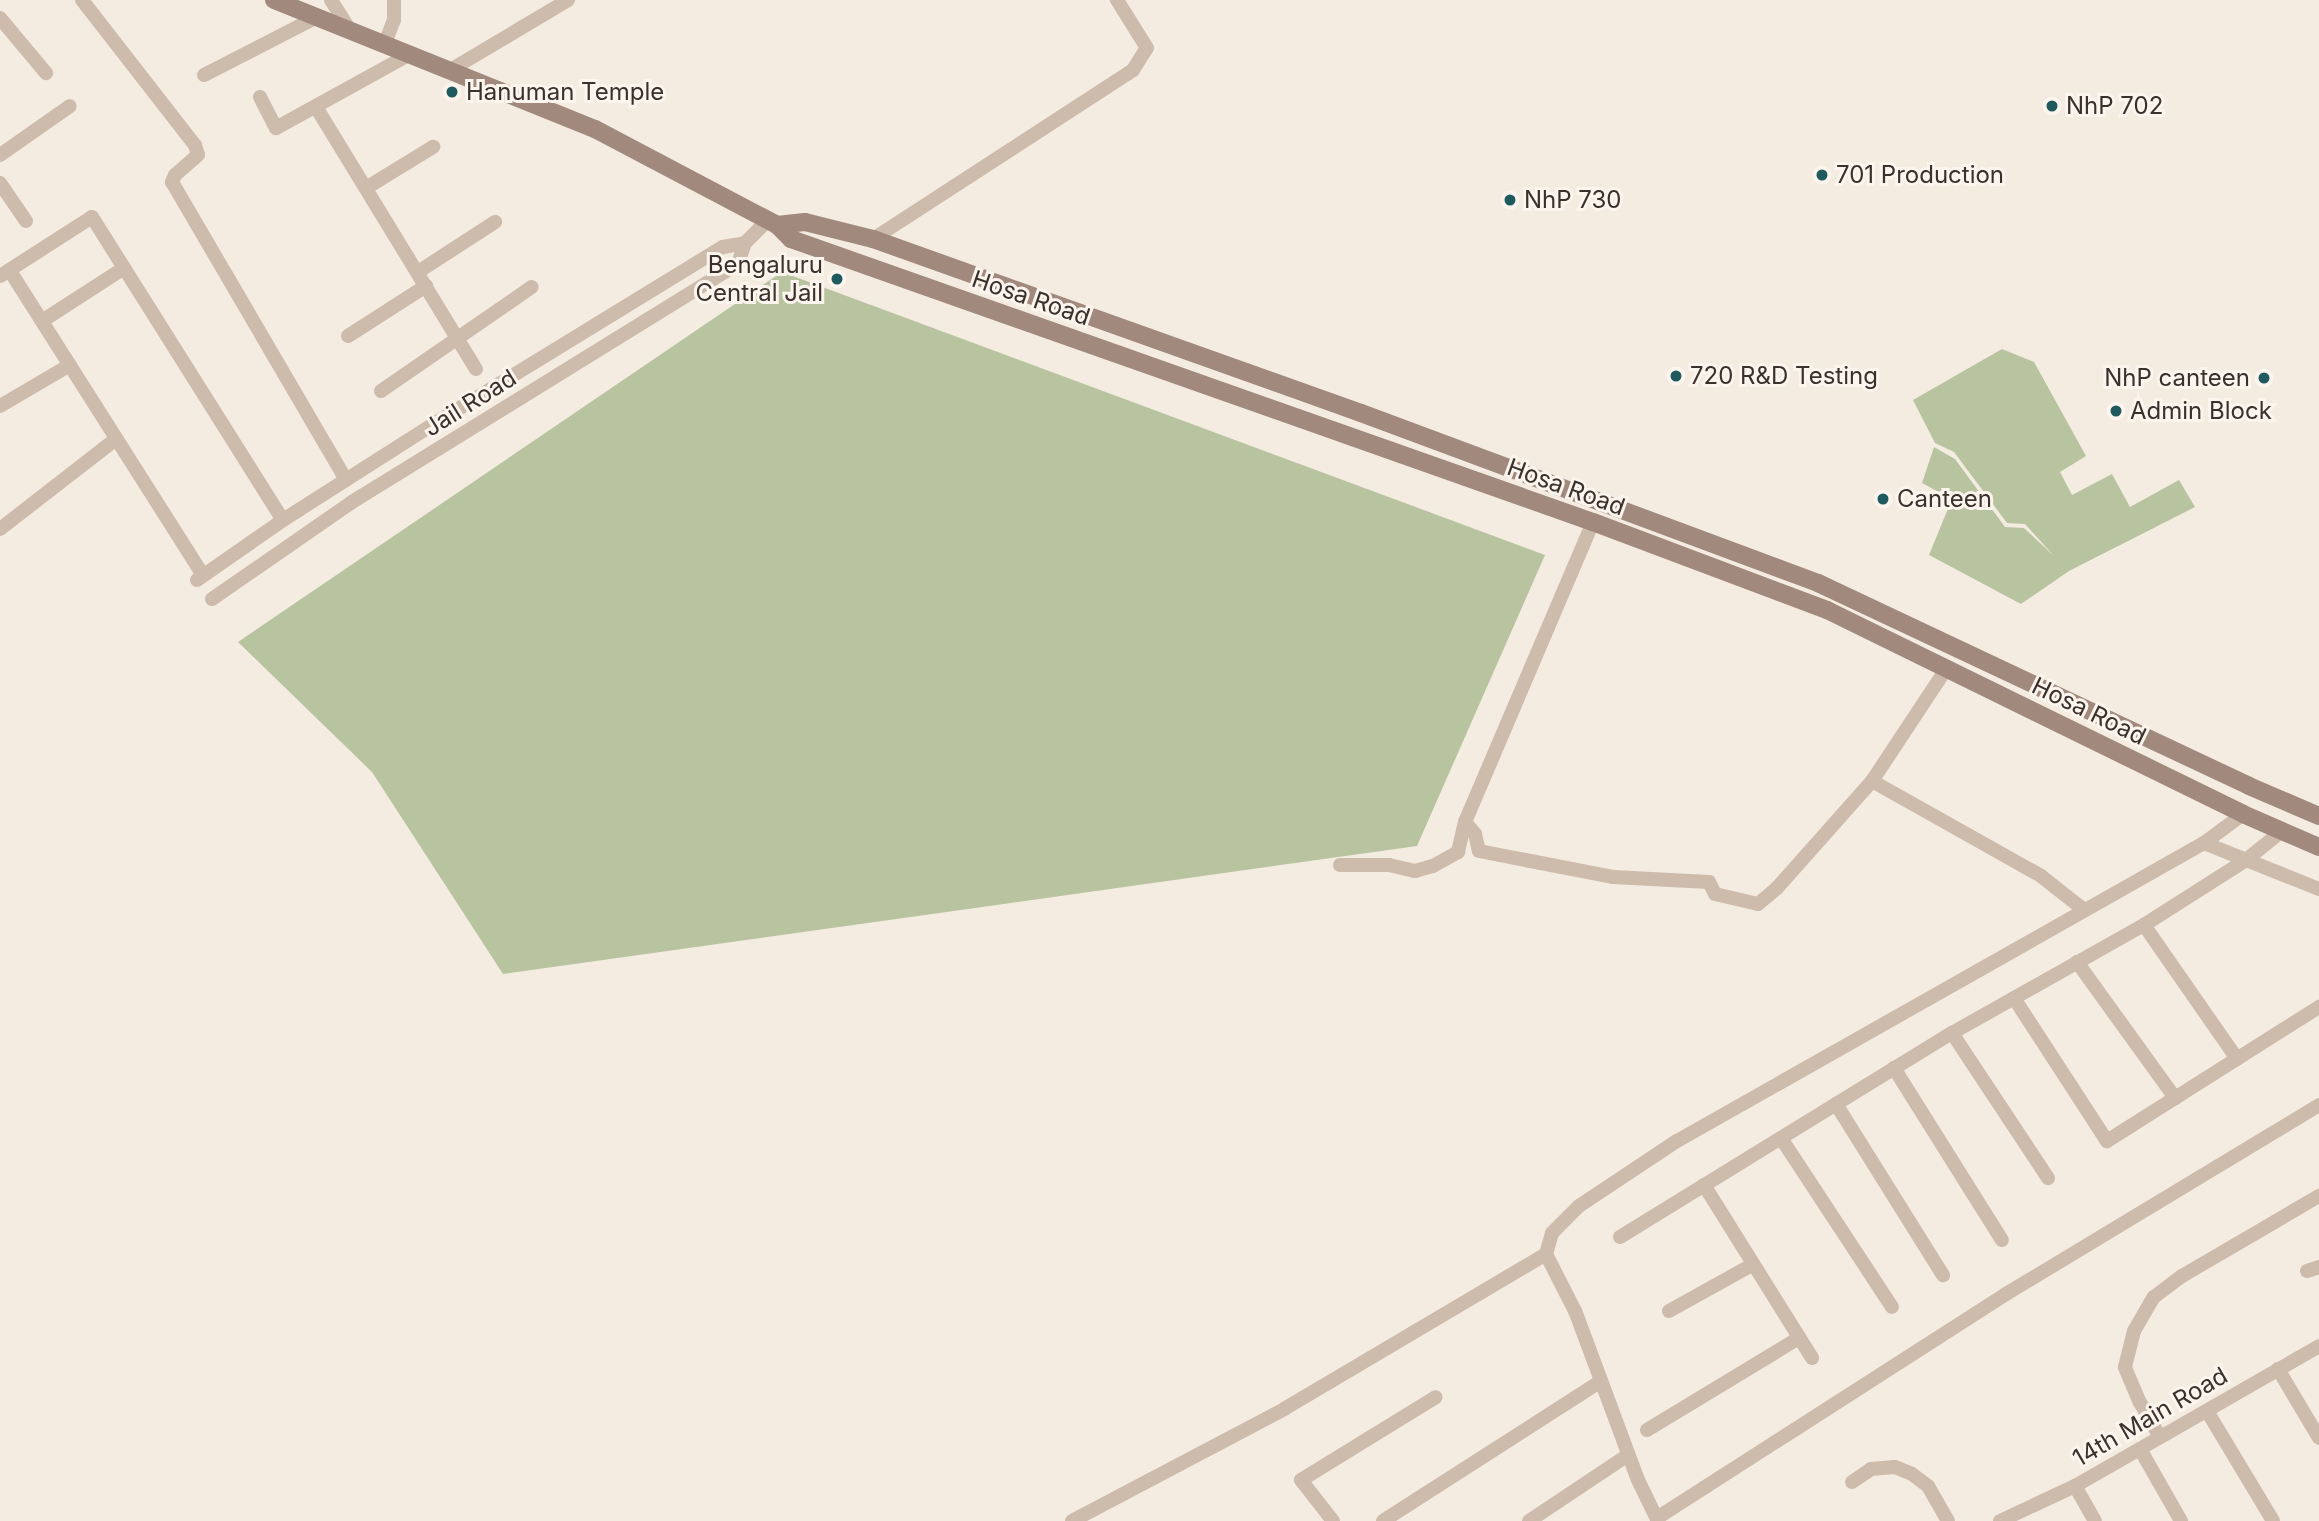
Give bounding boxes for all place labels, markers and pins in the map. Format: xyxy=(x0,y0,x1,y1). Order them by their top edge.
place label: Hanuman Temple xyxy=(466,78,664,106)
marker: Hanuman Temple xyxy=(444,84,460,100)
place label: NhP 702 xyxy=(2066,92,2163,120)
marker: NhP 702 xyxy=(2044,98,2060,114)
place label: 701 Production xyxy=(1836,161,2004,189)
marker: 701 Production xyxy=(1814,167,1830,183)
place label: NhP 730 xyxy=(1524,186,1622,214)
marker: NhP 730 xyxy=(1502,192,1518,208)
place label: Bengaluru Central Jail xyxy=(696,251,823,307)
marker: Bengaluru Central Jail xyxy=(829,271,845,287)
place label: 720 R&D Testing xyxy=(1690,362,1878,390)
place label: NhP canteen xyxy=(2104,364,2250,392)
marker: 720 R&D Testing xyxy=(1668,368,1684,384)
marker: NhP canteen xyxy=(2256,370,2272,386)
place label: Admin Block xyxy=(2130,397,2272,425)
marker: Admin Block xyxy=(2108,403,2124,419)
place label: Canteen xyxy=(1897,485,1992,513)
marker: Canteen xyxy=(1875,491,1891,507)

